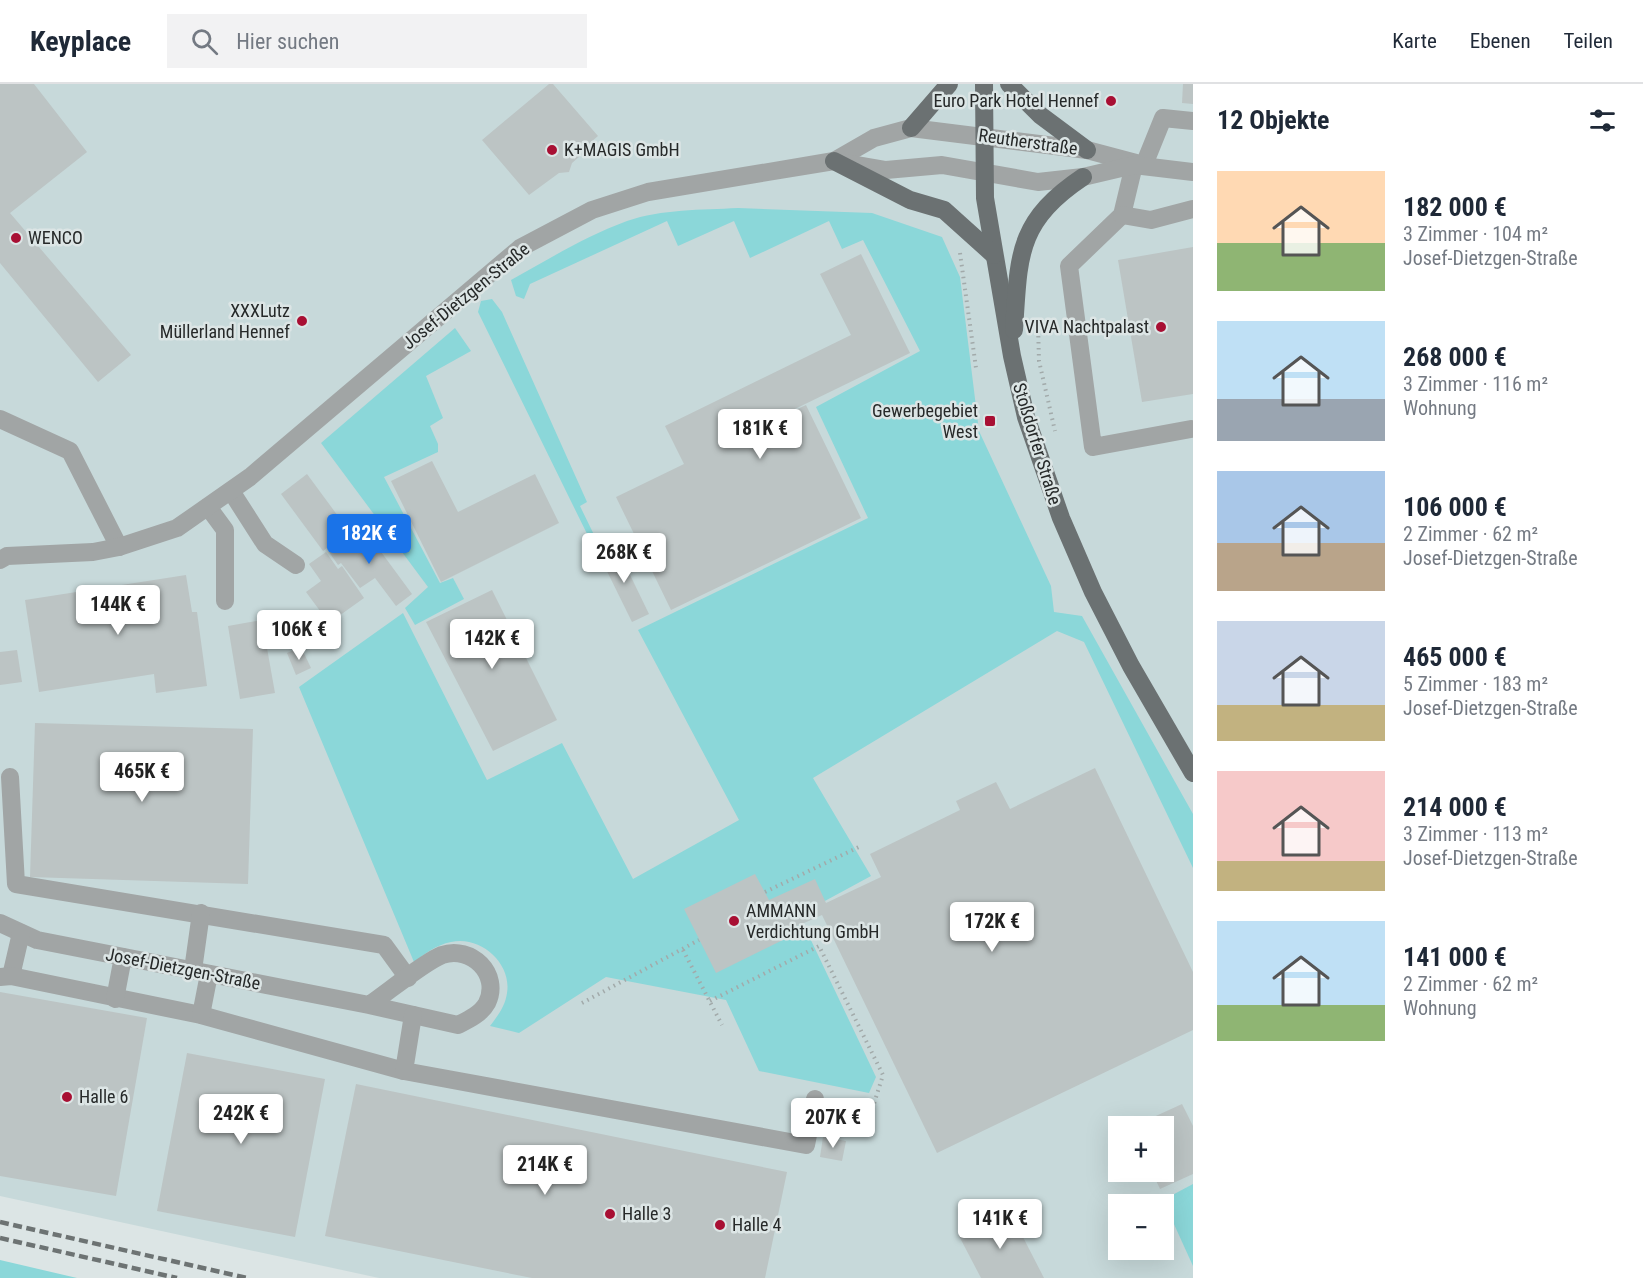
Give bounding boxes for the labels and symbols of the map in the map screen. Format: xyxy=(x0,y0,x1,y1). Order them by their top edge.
place label: Euro Park Hotel Hennef xyxy=(933,90,1099,111)
marker: Euro Park Hotel Hennef xyxy=(1104,94,1118,108)
street label: Reutherstraße xyxy=(977,124,1079,159)
place label: K+MAGIS GmbH xyxy=(564,139,680,160)
marker: K+MAGIS GmbH xyxy=(545,143,559,157)
place label: WENCO xyxy=(28,227,83,248)
marker: WENCO xyxy=(9,231,23,245)
street label: Josef-Dietzgen-Straße xyxy=(398,238,533,353)
place label: XXXLutz Müllerland Hennef xyxy=(160,300,290,342)
marker: XXXLutz Müllerland Hennef xyxy=(295,314,309,328)
place label: VIVA Nachtpalast xyxy=(1025,316,1149,337)
marker: VIVA Nachtpalast xyxy=(1154,320,1168,334)
street label: Stoßdorfer Straße xyxy=(1009,380,1066,507)
place label: Gewerbegebiet West xyxy=(872,400,978,442)
pin: 181K € xyxy=(711,409,809,460)
marker: Gewerbegebiet West xyxy=(983,414,997,428)
pin: 182K € xyxy=(320,514,418,565)
pin: 268K € xyxy=(575,533,673,584)
pin: 144K € xyxy=(69,585,167,636)
pin: 106K € xyxy=(250,610,348,661)
pin: 142K € xyxy=(443,619,541,670)
pin: 465K € xyxy=(93,752,191,803)
place label: AMMANN Verdichtung GmbH xyxy=(746,900,880,942)
pin: 172K € xyxy=(943,902,1041,953)
marker: AMMANN Verdichtung GmbH xyxy=(727,914,741,928)
street label: Josef-Dietzgen-Straße xyxy=(104,943,262,994)
place label: Halle 6 xyxy=(79,1086,129,1107)
marker: Halle 6 xyxy=(60,1090,74,1104)
pin: 242K € xyxy=(192,1094,290,1145)
pin: 207K € xyxy=(784,1098,882,1149)
pin: 214K € xyxy=(496,1145,594,1196)
pin: 141K € xyxy=(951,1199,1049,1250)
place label: Halle 3 xyxy=(622,1203,672,1224)
marker: Halle 3 xyxy=(603,1207,617,1221)
place label: Halle 4 xyxy=(732,1214,782,1235)
marker: Halle 4 xyxy=(713,1218,727,1232)

